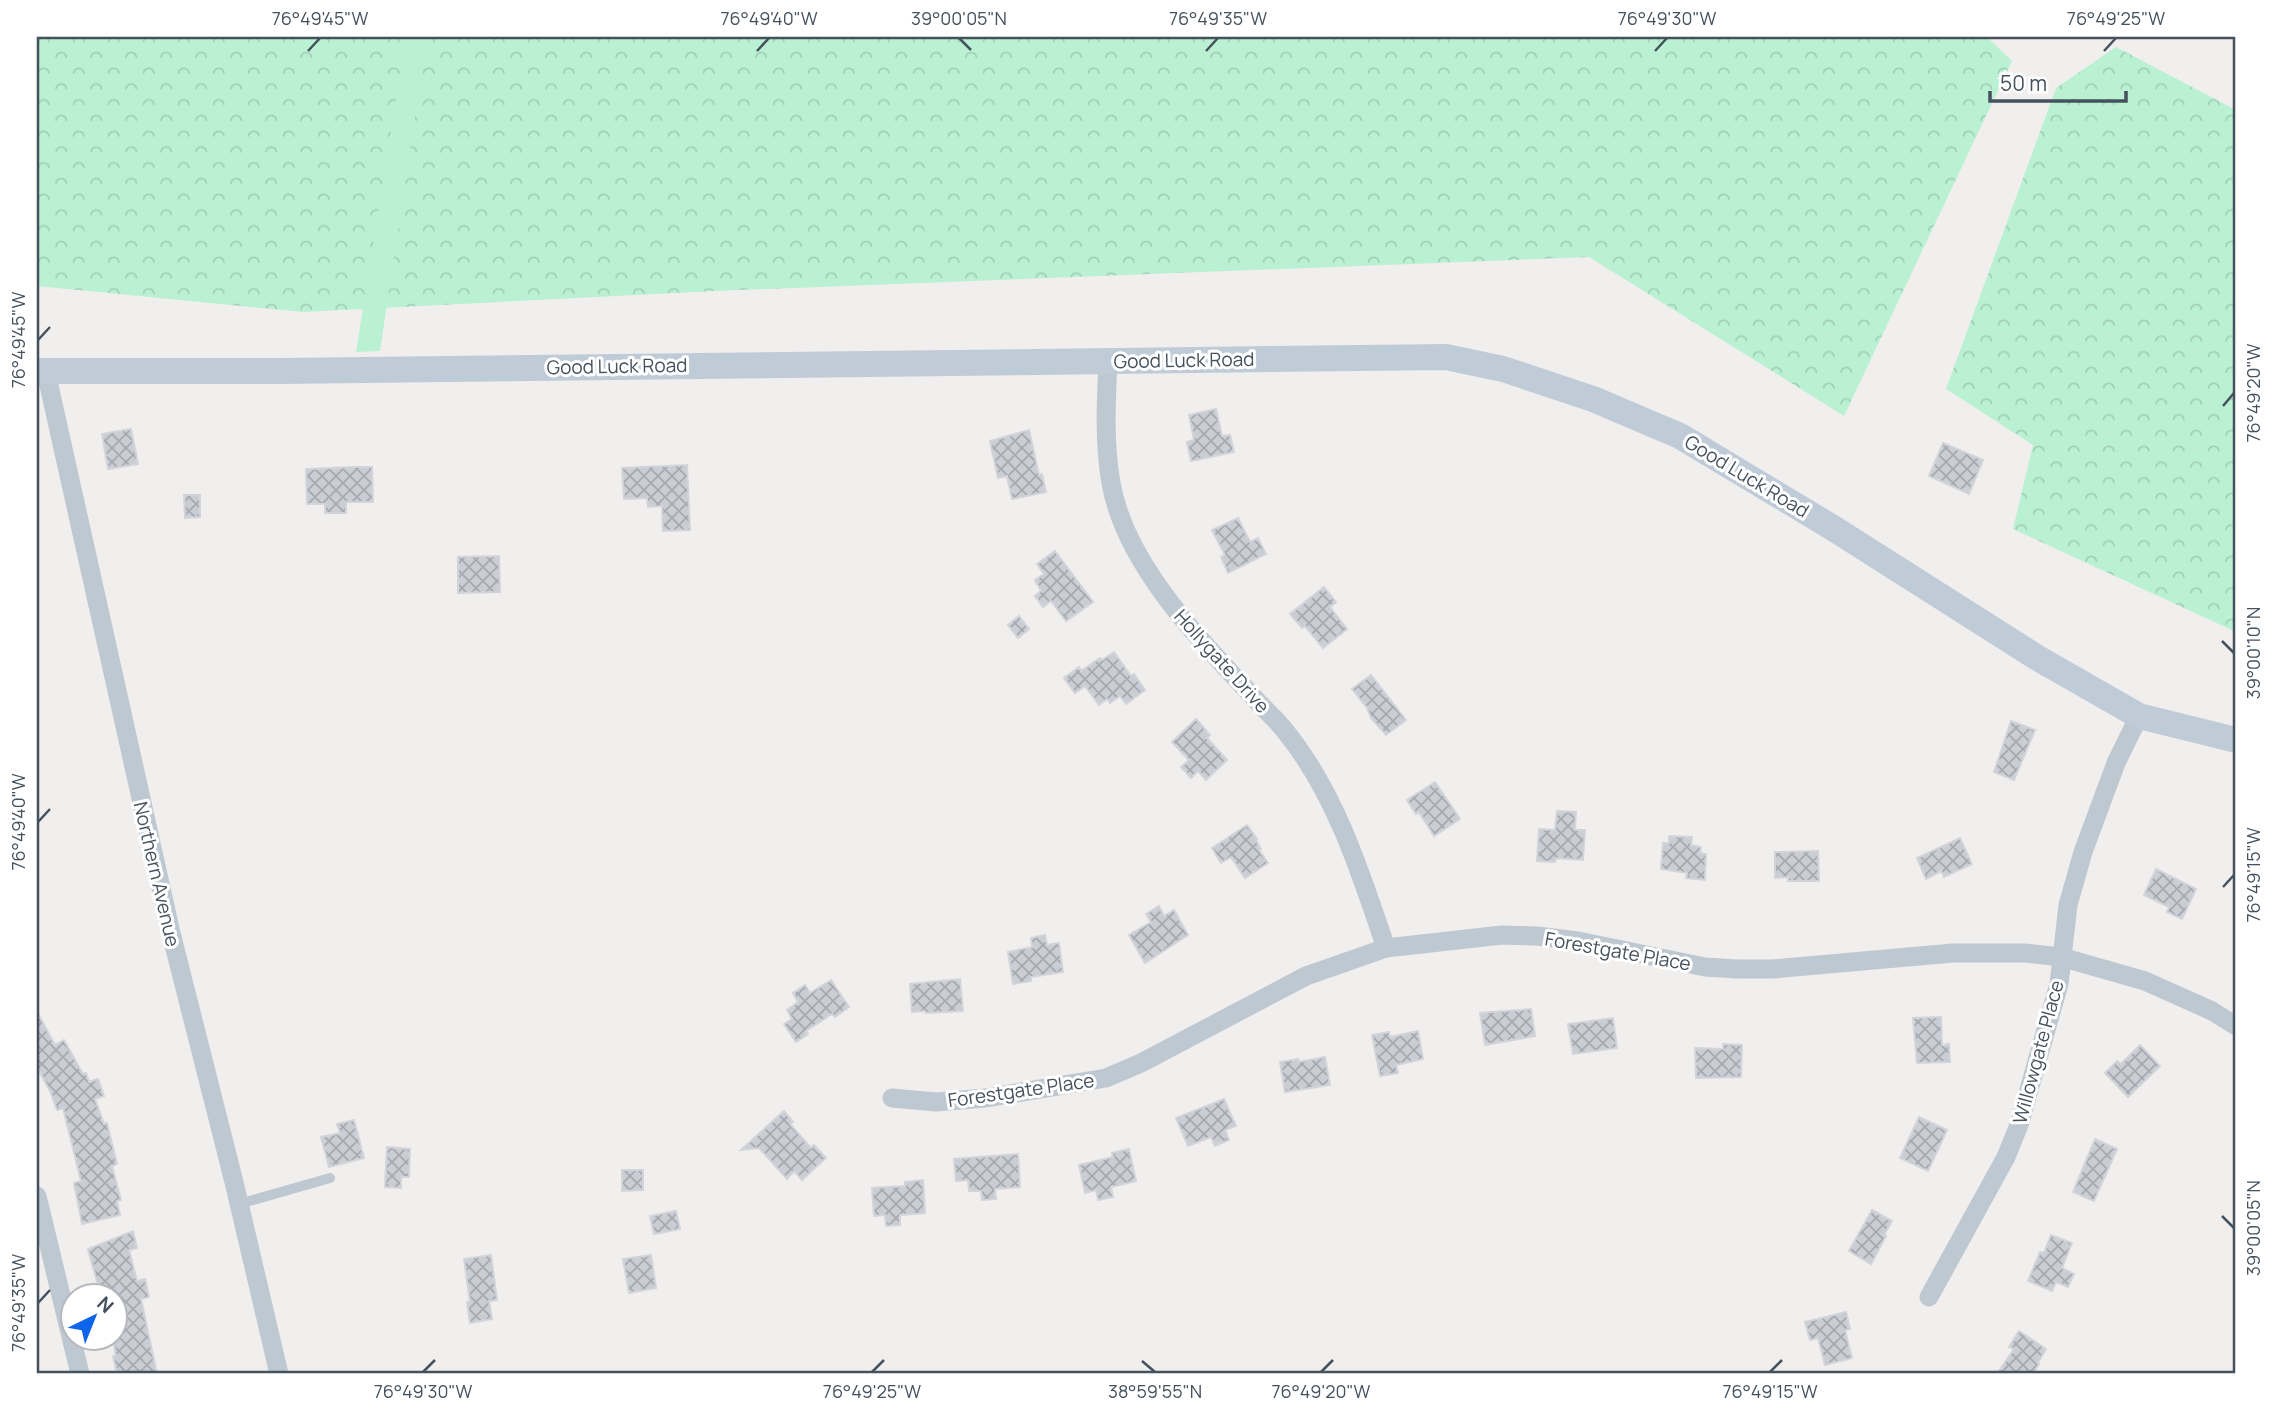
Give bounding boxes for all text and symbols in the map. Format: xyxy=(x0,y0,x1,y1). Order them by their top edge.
text: 76°49'45"W xyxy=(272,6,368,30)
text: 76°49'40"W xyxy=(720,6,818,30)
text: 39°00'05"N xyxy=(911,6,1007,30)
text: 76°49'35"W xyxy=(1169,6,1267,30)
text: 76°49'30"W xyxy=(1618,6,1716,30)
text: 76°49'25"W xyxy=(2067,6,2165,30)
scale bar xyxy=(1990,60,2126,104)
text: 50 m xyxy=(2000,69,2047,97)
text: 76°49'45"W xyxy=(6,292,30,388)
text: 76°49'20"W xyxy=(2241,343,2265,442)
street label: Good Luck Road xyxy=(1113,346,1255,374)
street label: Good Luck Road xyxy=(546,352,688,380)
street label: Good Luck Road xyxy=(1680,429,1814,523)
street label: Hollygate Drive xyxy=(1168,604,1276,718)
text: 39°00'10"N xyxy=(2241,607,2265,699)
text: 76°49'40"W xyxy=(6,773,30,871)
street label: Northern Avenue xyxy=(128,799,186,949)
text: 76°49'15"W xyxy=(2241,827,2265,923)
street label: Forestgate Place xyxy=(1543,925,1693,977)
street label: Willowgate Place xyxy=(2006,977,2070,1127)
street label: Forestgate Place xyxy=(946,1067,1096,1113)
text: 39°00'05"N xyxy=(2241,1180,2265,1276)
text: 76°49'35"W xyxy=(6,1254,30,1352)
north arrow xyxy=(60,1282,130,1352)
text: N xyxy=(92,1290,119,1319)
text: 76°49'30"W xyxy=(374,1379,472,1403)
text: 76°49'25"W xyxy=(823,1379,921,1403)
text: 38°59'55"N xyxy=(1108,1379,1202,1403)
text: 76°49'20"W xyxy=(1272,1379,1371,1403)
text: 76°49'15"W xyxy=(1722,1379,1818,1403)

